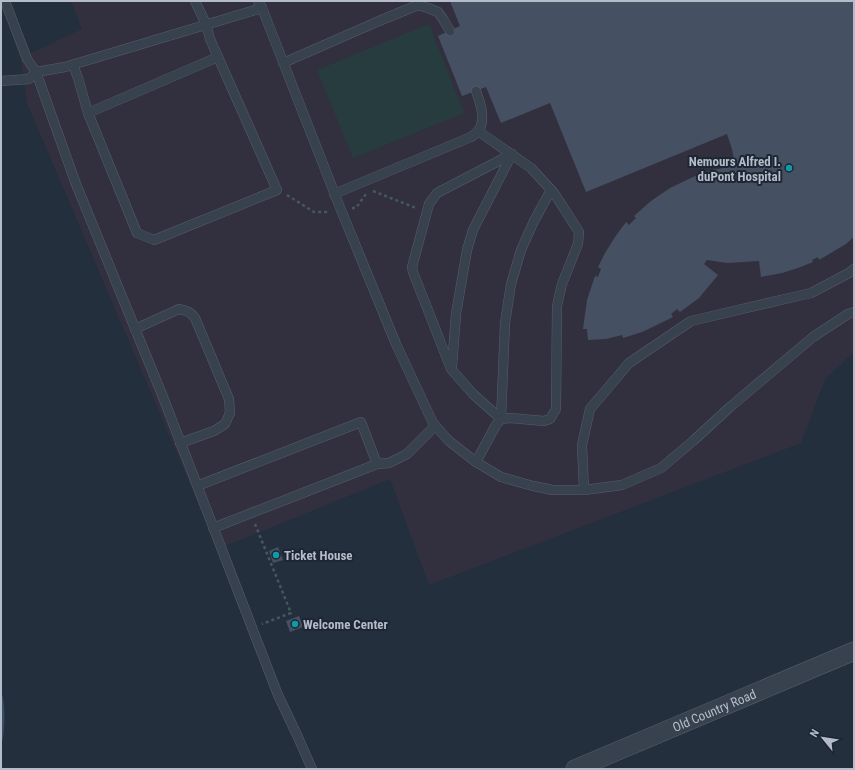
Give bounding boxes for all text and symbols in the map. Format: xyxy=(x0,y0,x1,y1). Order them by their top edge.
place label: Nemours Alfred I. duPont Hospital xyxy=(689,154,781,184)
marker: Nemours Alfred I. duPont Hospital xyxy=(784,163,794,173)
place label: Ticket House xyxy=(284,548,353,563)
marker: Ticket House xyxy=(271,550,281,560)
place label: Welcome Center xyxy=(303,617,389,632)
marker: Welcome Center xyxy=(290,619,300,629)
street label: Old Country Road xyxy=(670,686,758,734)
north arrow xyxy=(803,718,843,758)
text: N xyxy=(807,727,822,739)

